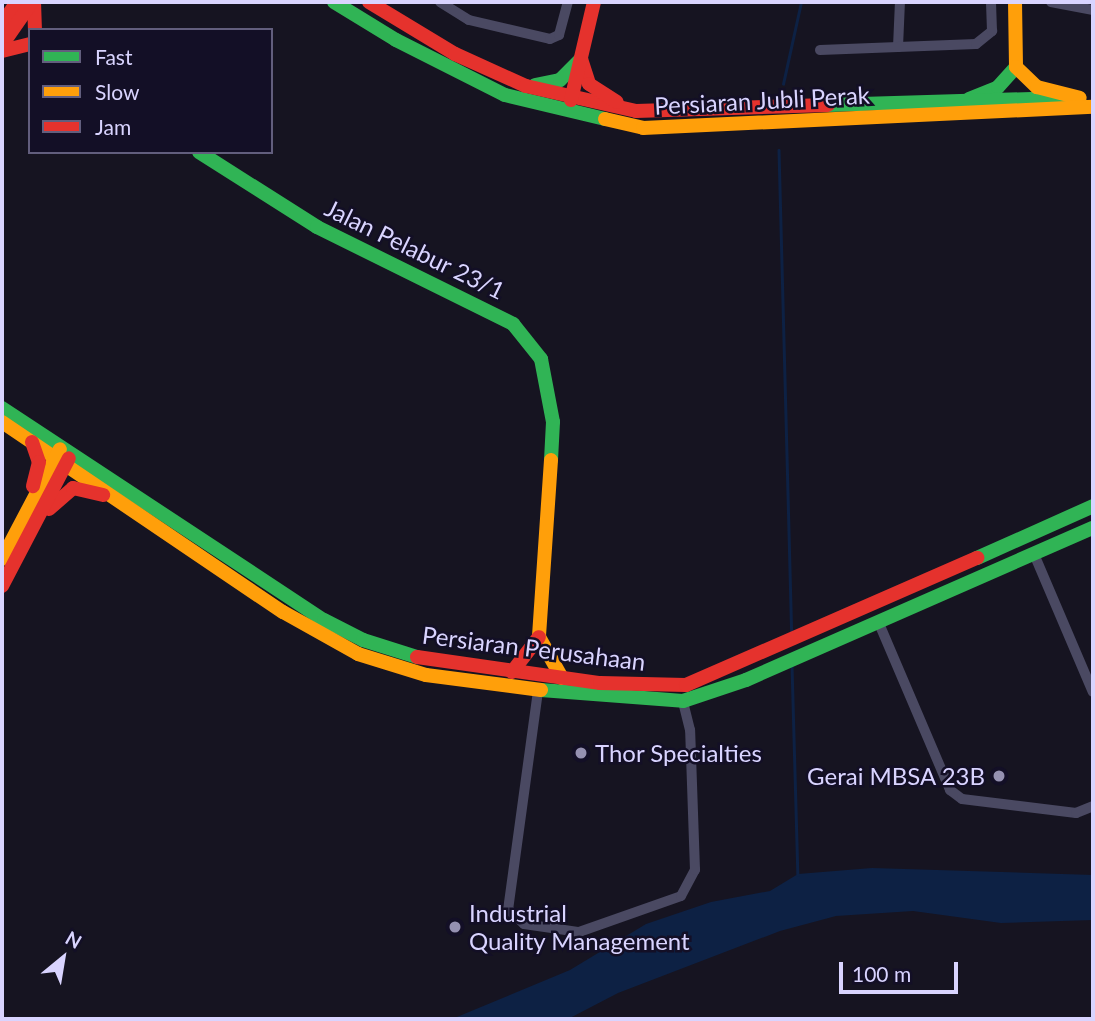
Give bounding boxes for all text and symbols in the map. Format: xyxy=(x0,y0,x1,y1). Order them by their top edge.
legend xyxy=(28,28,273,154)
text: Fast xyxy=(95,44,132,69)
text: Slow xyxy=(95,79,139,104)
street label: Persiaran Jubli Perak xyxy=(653,80,871,120)
text: Jam xyxy=(95,114,131,139)
street label: Jalan Pelabur 23/1 xyxy=(320,193,510,305)
street label: Persiaran Perusahaan xyxy=(421,620,647,676)
place label: Thor Specialties xyxy=(595,739,762,767)
marker: Thor Specialties xyxy=(573,745,589,761)
place label: Gerai MBSA 23B xyxy=(806,762,985,790)
marker: Gerai MBSA 23B xyxy=(991,768,1007,784)
place label: Industrial Quality Management xyxy=(469,899,690,955)
marker: Industrial Quality Management xyxy=(447,919,463,935)
north arrow xyxy=(28,923,98,993)
text: N xyxy=(62,926,86,953)
scale bar xyxy=(843,948,962,992)
text: 100 m xyxy=(852,961,911,986)

